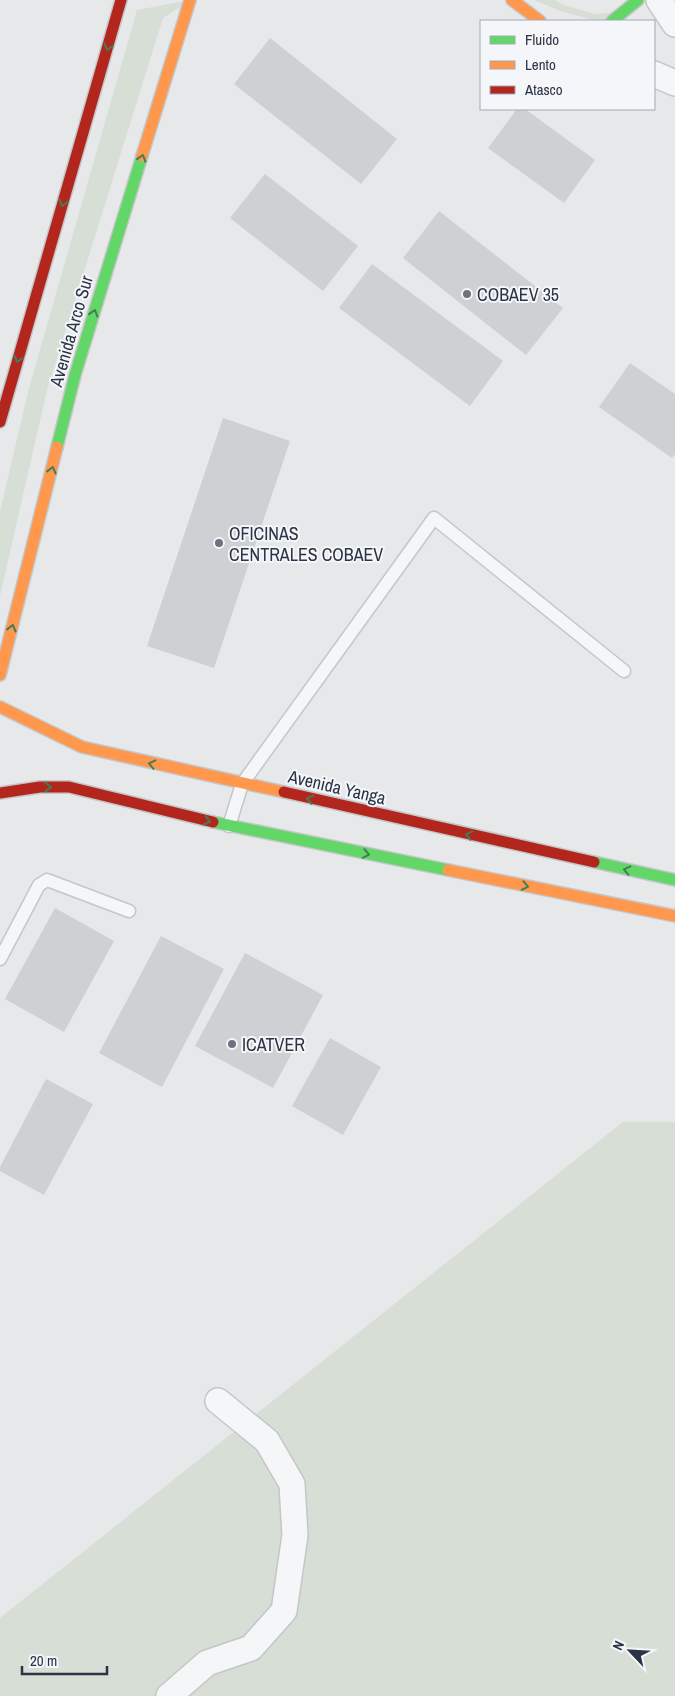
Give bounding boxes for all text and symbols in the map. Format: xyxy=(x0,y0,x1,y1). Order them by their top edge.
legend xyxy=(480,20,655,110)
text: Fluido xyxy=(525,29,559,50)
one-way arrow xyxy=(103,42,113,50)
text: Lento xyxy=(525,54,556,75)
text: Atasco xyxy=(524,79,563,100)
one-way arrow xyxy=(136,154,146,162)
one-way arrow xyxy=(58,198,68,207)
street label: Avenida Arco Sur xyxy=(43,272,99,390)
place label: COBAEV 35 xyxy=(477,282,559,307)
marker: COBAEV 35 xyxy=(461,288,473,300)
one-way arrow xyxy=(89,310,99,318)
one-way arrow xyxy=(13,355,23,363)
one-way arrow xyxy=(46,467,56,475)
place label: OFICINAS CENTRALES COBAEV xyxy=(229,521,383,567)
marker: OFICINAS CENTRALES COBAEV xyxy=(213,537,225,549)
one-way arrow xyxy=(6,623,17,632)
one-way arrow xyxy=(147,759,156,769)
street label: Avenida Yanga xyxy=(285,763,388,810)
one-way arrow xyxy=(45,782,53,792)
one-way arrow xyxy=(306,794,315,805)
one-way arrow xyxy=(202,815,211,826)
one-way arrow xyxy=(464,830,473,840)
one-way arrow xyxy=(362,848,370,858)
one-way arrow xyxy=(623,865,632,876)
one-way arrow xyxy=(521,880,530,891)
place label: ICATVER xyxy=(242,1032,305,1057)
marker: ICATVER xyxy=(226,1038,238,1050)
north arrow xyxy=(605,1626,655,1676)
text: N xyxy=(608,1638,628,1653)
scale bar xyxy=(22,1644,108,1676)
text: 20 m xyxy=(30,1650,57,1671)

